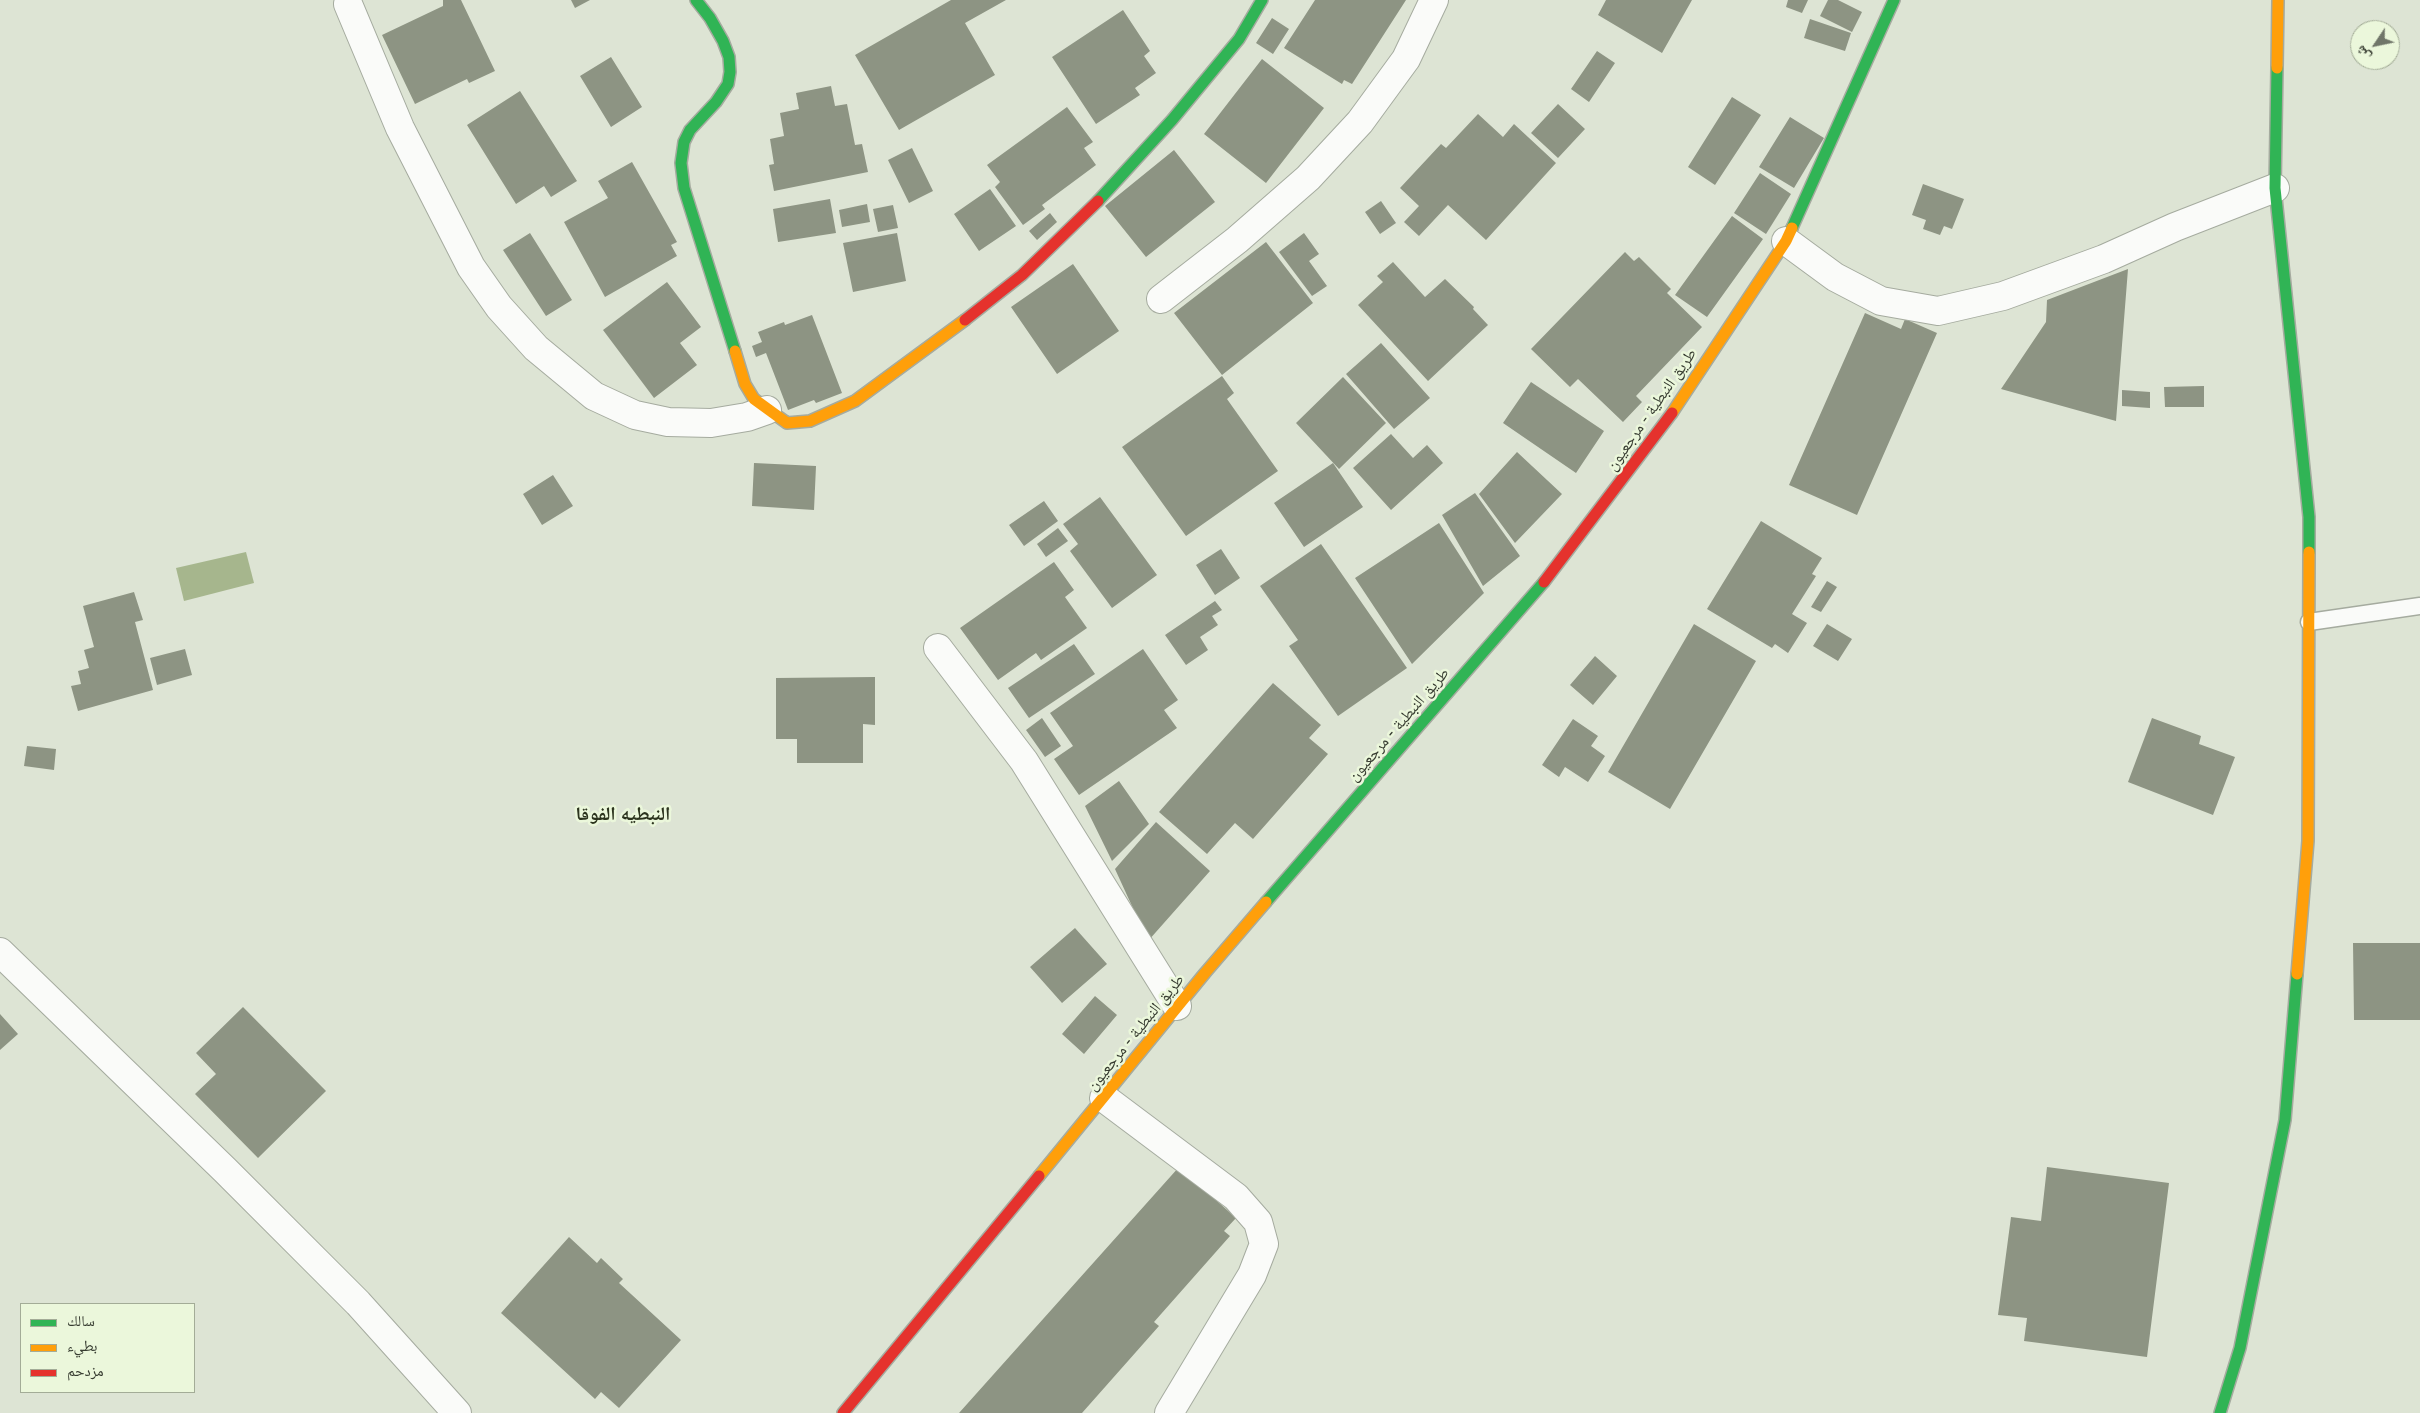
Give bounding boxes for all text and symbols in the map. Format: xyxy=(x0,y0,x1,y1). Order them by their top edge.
north arrow xyxy=(2350,20,2400,70)
text: ش xyxy=(2352,42,2374,64)
street label: طريق النبطية - مرجعيون xyxy=(1603,345,1701,475)
street label: طريق النبطية - مرجعيون xyxy=(1344,664,1454,786)
district label: النبطيه الفوقا xyxy=(576,804,670,826)
street label: طريق النبطية - مرجعيون xyxy=(1083,971,1189,1095)
legend xyxy=(20,1303,195,1393)
text: سالك xyxy=(67,1312,95,1330)
text: بطيء xyxy=(67,1337,97,1355)
text: مزدحم xyxy=(67,1362,104,1380)

